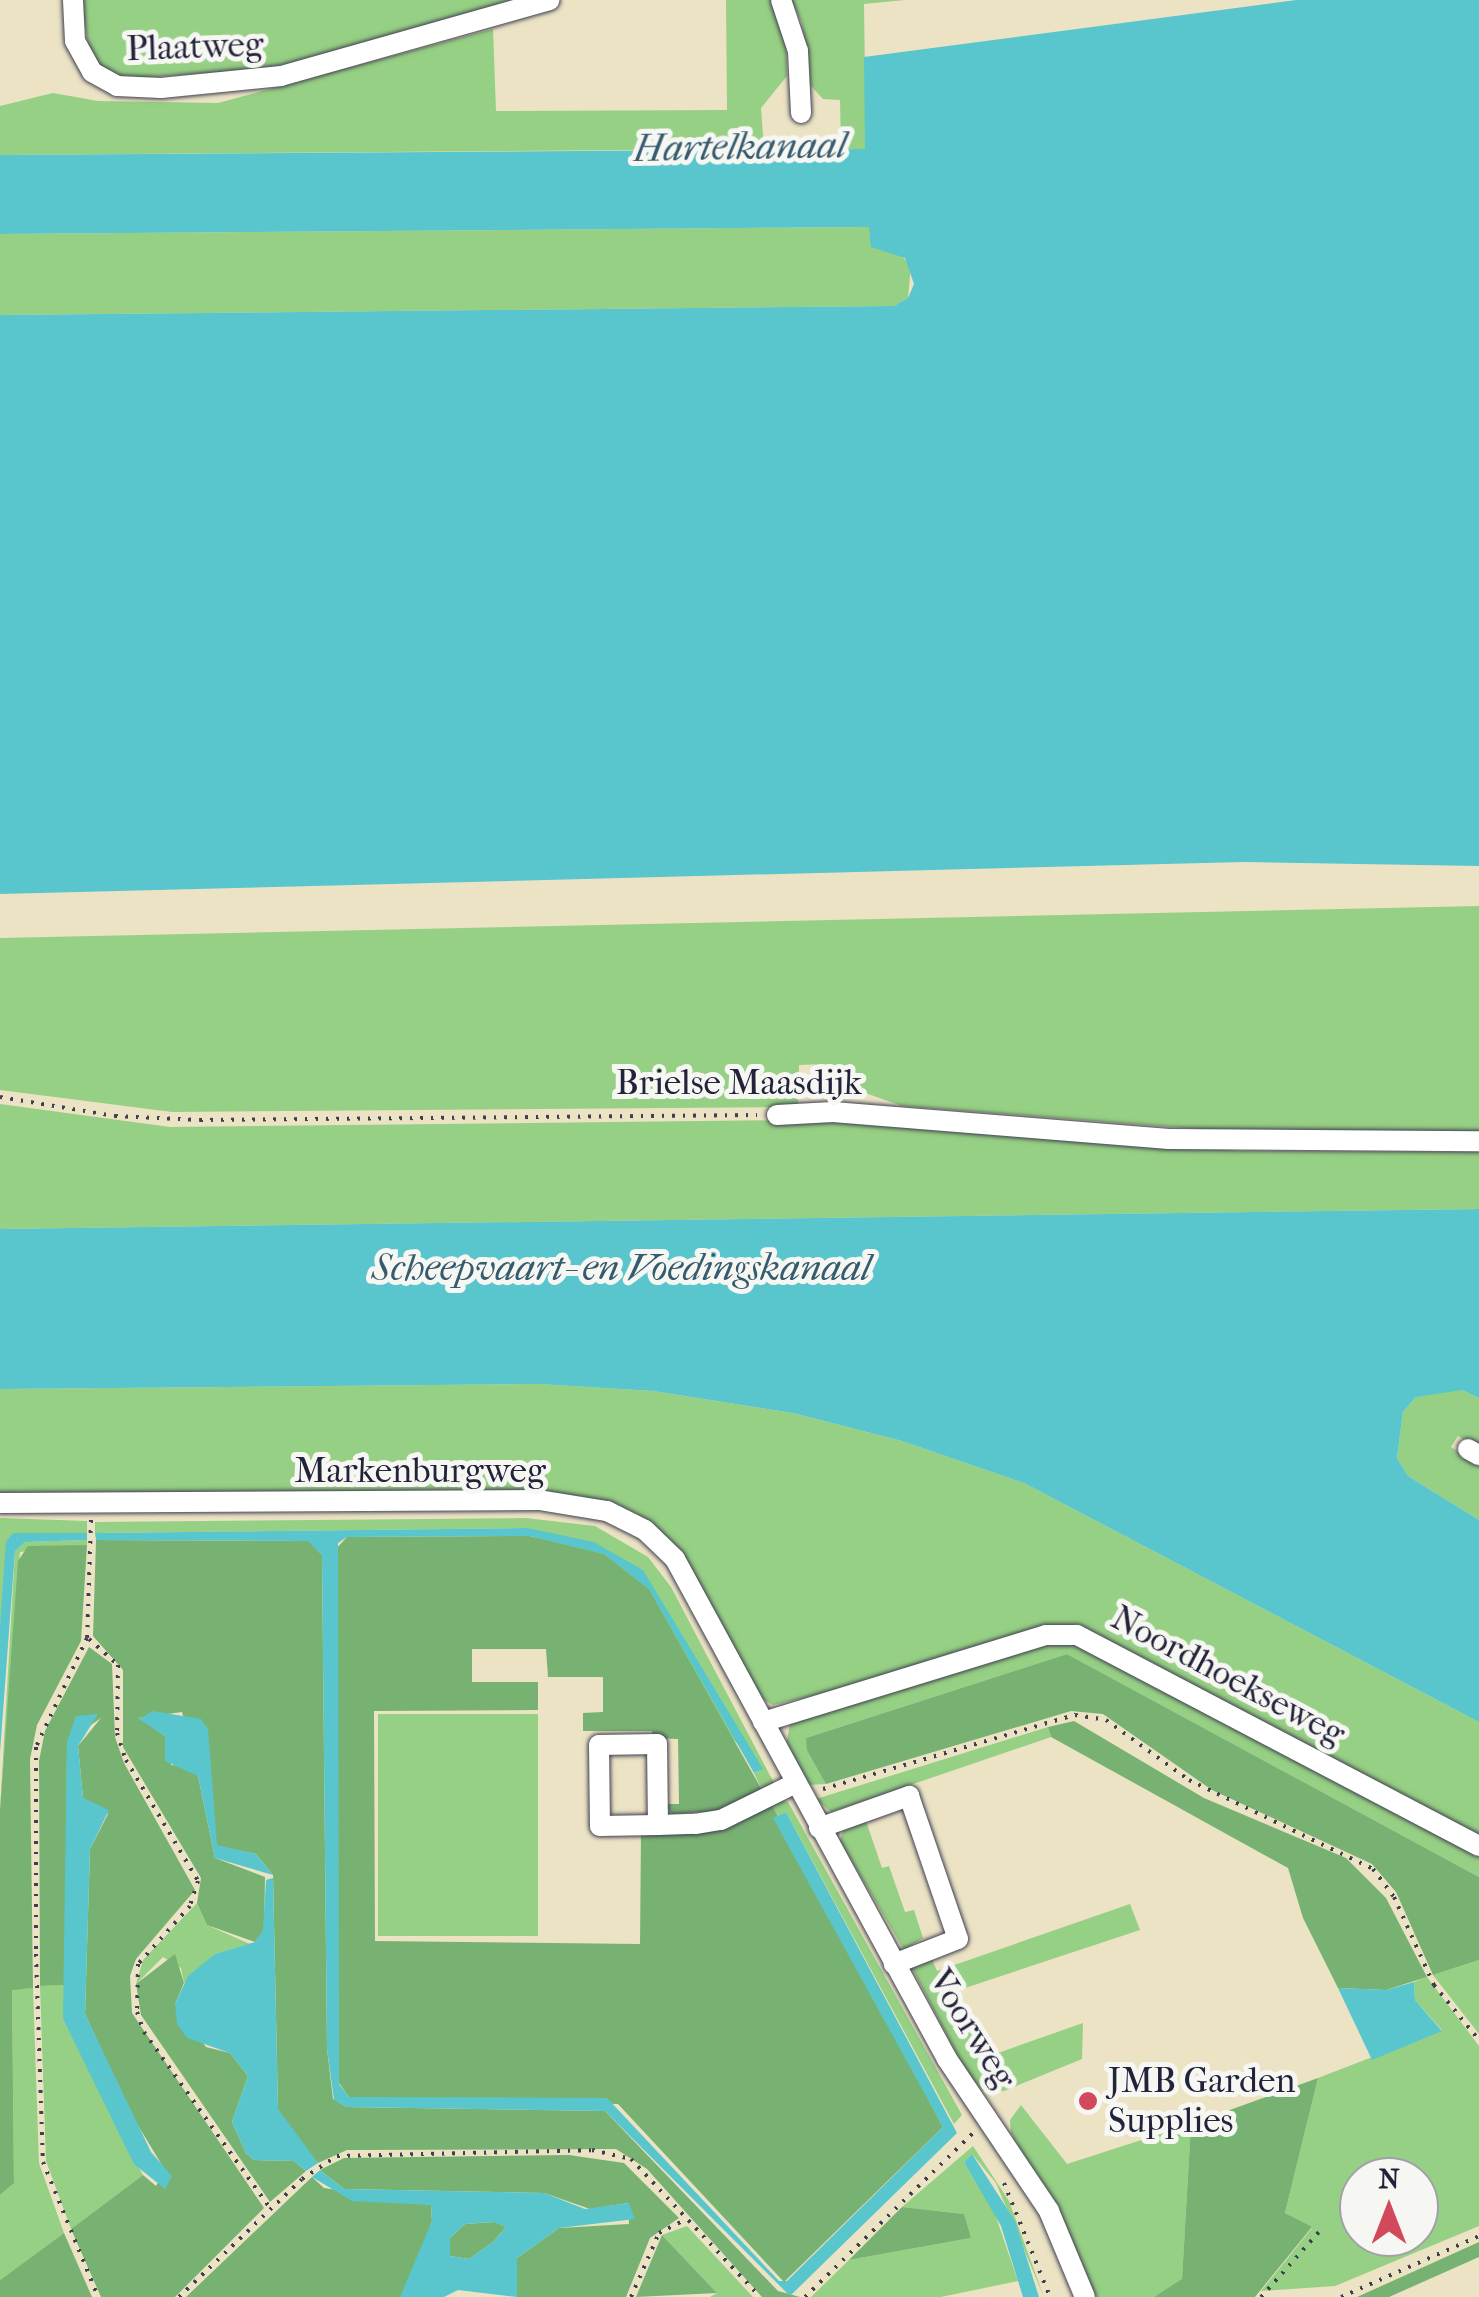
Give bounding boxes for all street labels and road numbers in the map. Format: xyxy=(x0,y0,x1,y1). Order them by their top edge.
street label: Plaatweg xyxy=(126,24,264,70)
street label: Brielse Maasdijk xyxy=(616,1062,862,1104)
street label: Markenburgweg xyxy=(294,1450,546,1492)
street label: Noordhoekseweg xyxy=(1104,1597,1352,1755)
street label: Voorweg xyxy=(919,1962,1025,2096)

